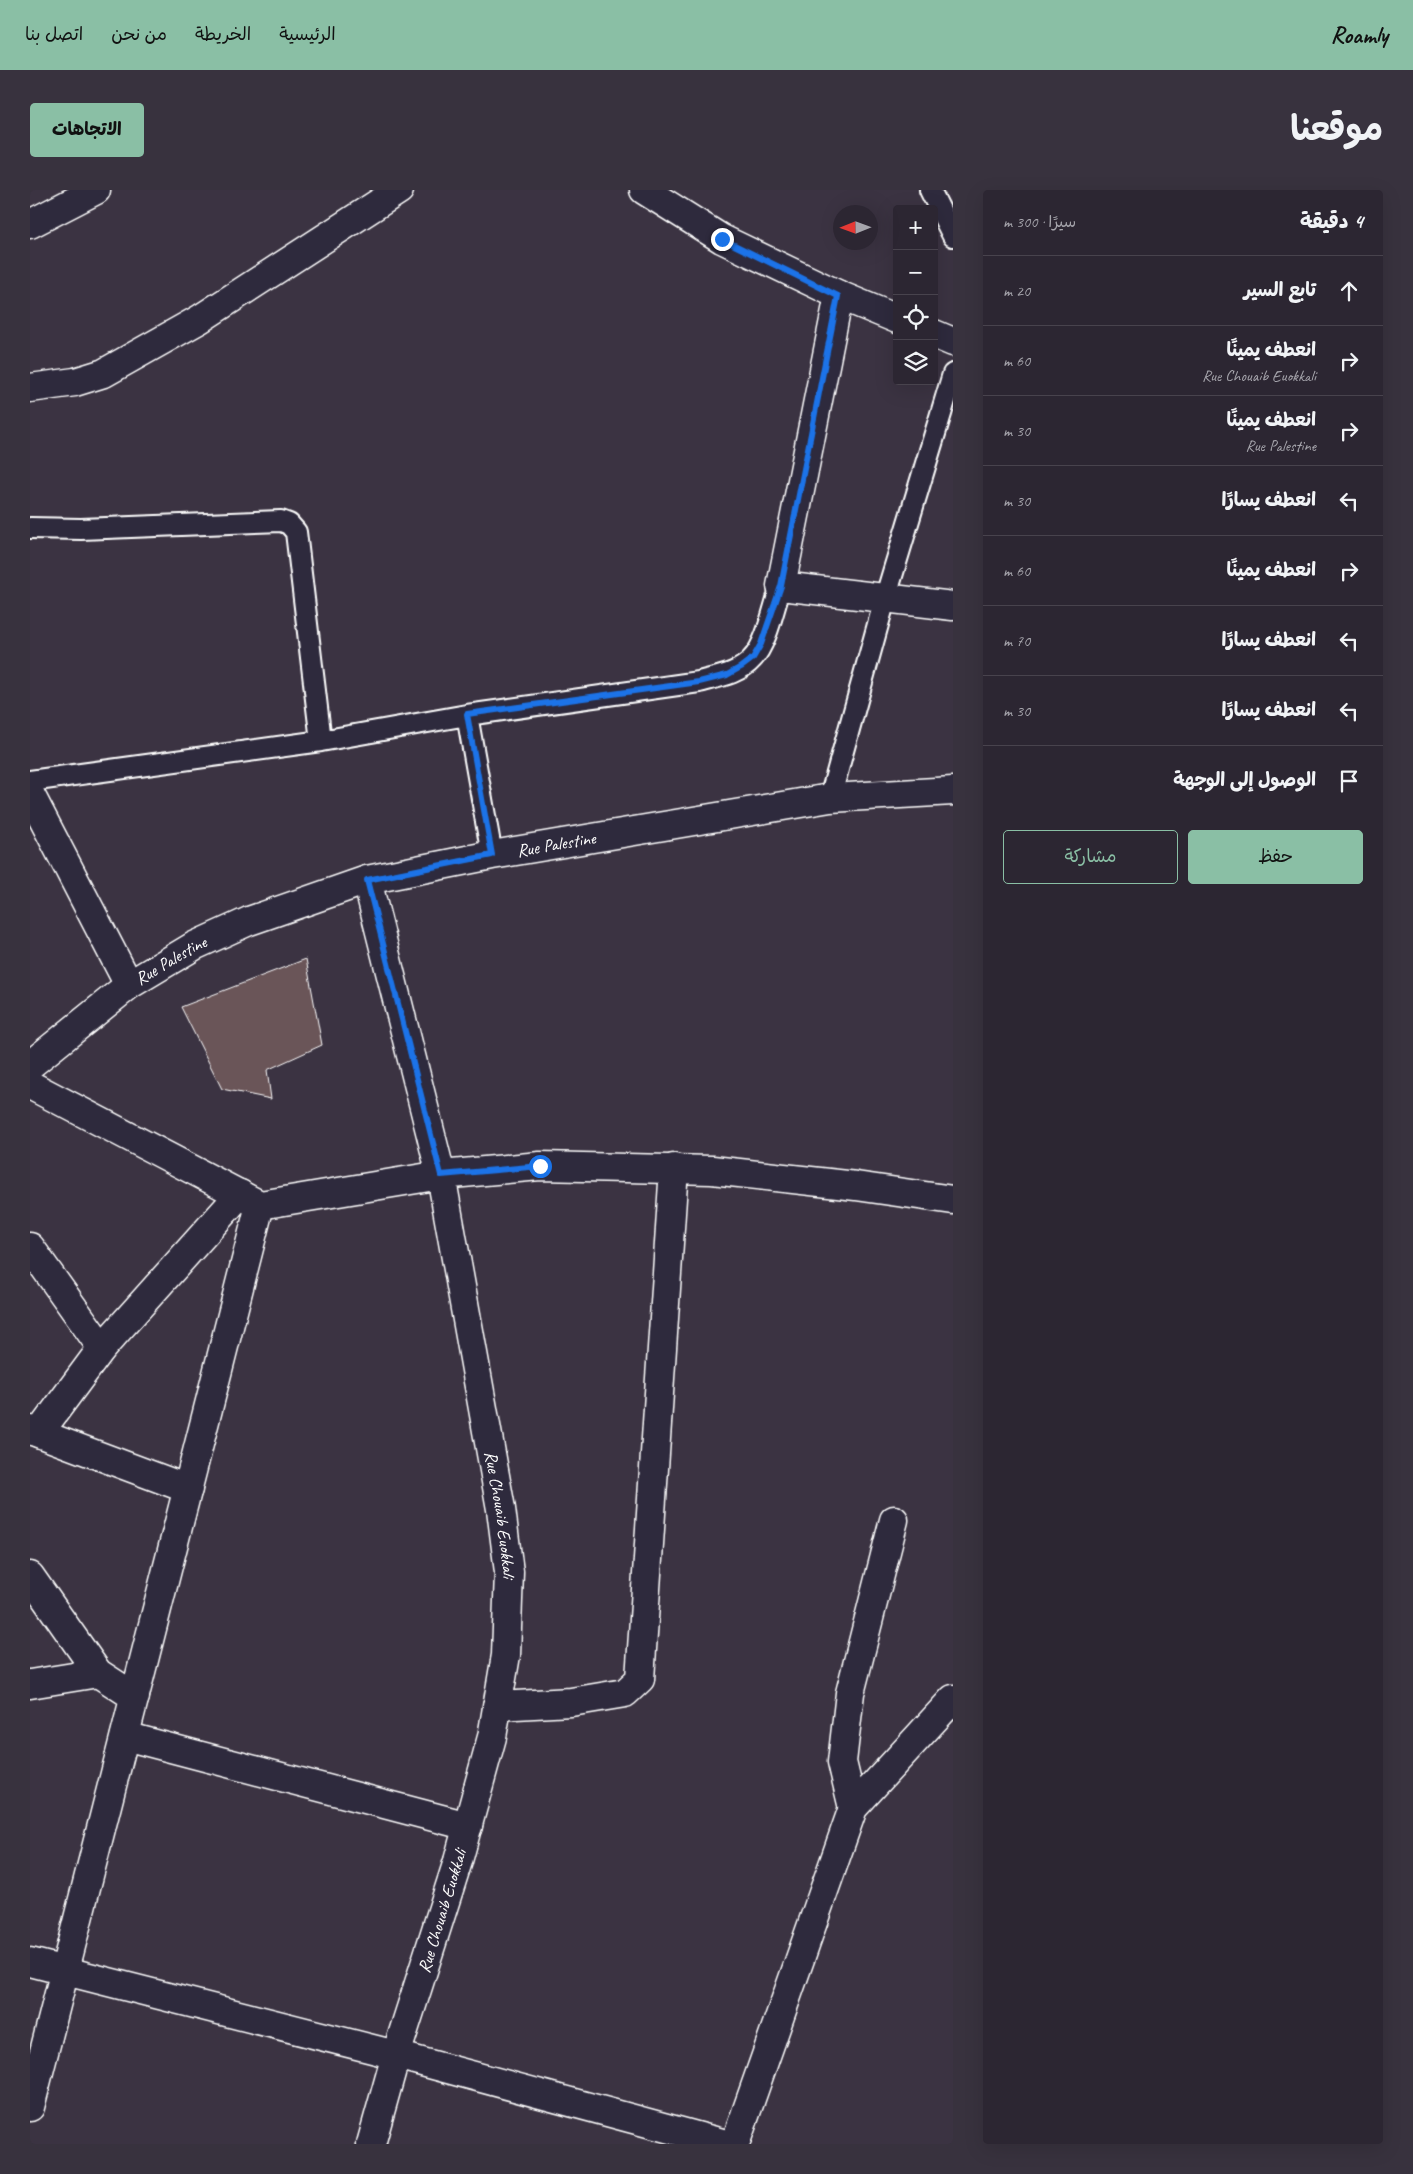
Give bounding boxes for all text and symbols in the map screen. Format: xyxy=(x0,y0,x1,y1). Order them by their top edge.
text: Roamly xyxy=(1331,20,1388,50)
text: اتصل بنا xyxy=(25,23,83,45)
text: من نحن xyxy=(111,23,167,45)
text: الخريطة xyxy=(195,23,251,45)
text: الرئيسية xyxy=(279,23,336,45)
button: الاتجاهات xyxy=(30,103,144,157)
text: موقعنا xyxy=(1290,106,1383,151)
north arrow xyxy=(833,205,878,250)
map controls xyxy=(893,205,938,385)
button: + xyxy=(893,205,938,250)
text: 4 دقيقة xyxy=(1300,208,1363,234)
text: سيرًا · 300 m xyxy=(1003,212,1076,232)
route end xyxy=(711,228,734,251)
button: − xyxy=(893,250,938,295)
icon: ahead xyxy=(1335,277,1363,305)
text: تابع السير xyxy=(1244,278,1316,302)
text: 20 m xyxy=(1003,281,1030,301)
button: locate xyxy=(893,295,938,340)
text: انعطف يمينًا xyxy=(1227,338,1316,362)
button: layers xyxy=(893,340,938,385)
icon: right xyxy=(1335,347,1363,375)
text: 60 m xyxy=(1003,351,1030,371)
text: Rue Chouaib Euokkali xyxy=(1202,366,1316,386)
text: انعطف يمينًا xyxy=(1227,408,1316,432)
icon: right xyxy=(1335,417,1363,445)
text: 30 m xyxy=(1003,421,1030,441)
text: Rue Palestine xyxy=(1246,436,1316,456)
icon: left xyxy=(1335,487,1363,515)
text: انعطف يسارًا xyxy=(1222,488,1316,512)
text: 30 m xyxy=(1003,491,1030,511)
icon: right xyxy=(1335,557,1363,585)
text: انعطف يمينًا xyxy=(1227,558,1316,582)
text: 60 m xyxy=(1003,561,1030,581)
icon: left xyxy=(1335,627,1363,655)
text: انعطف يسارًا xyxy=(1222,628,1316,652)
text: 70 m xyxy=(1003,631,1030,651)
icon: left xyxy=(1335,697,1363,725)
text: انعطف يسارًا xyxy=(1222,698,1316,722)
text: 30 m xyxy=(1003,701,1030,721)
icon: arrive xyxy=(1335,767,1363,795)
text: الوصول إلى الوجهة xyxy=(1173,768,1316,792)
street label: Rue Palestine xyxy=(515,827,598,862)
button: مشاركة xyxy=(1003,830,1178,884)
button: حفظ xyxy=(1188,830,1363,884)
street label: Rue Palestine xyxy=(131,930,211,990)
route start xyxy=(529,1155,552,1178)
street label: Rue Chouaib Euokkali xyxy=(480,1449,520,1581)
street label: Rue Chouaib Euokkali xyxy=(413,1844,472,1976)

